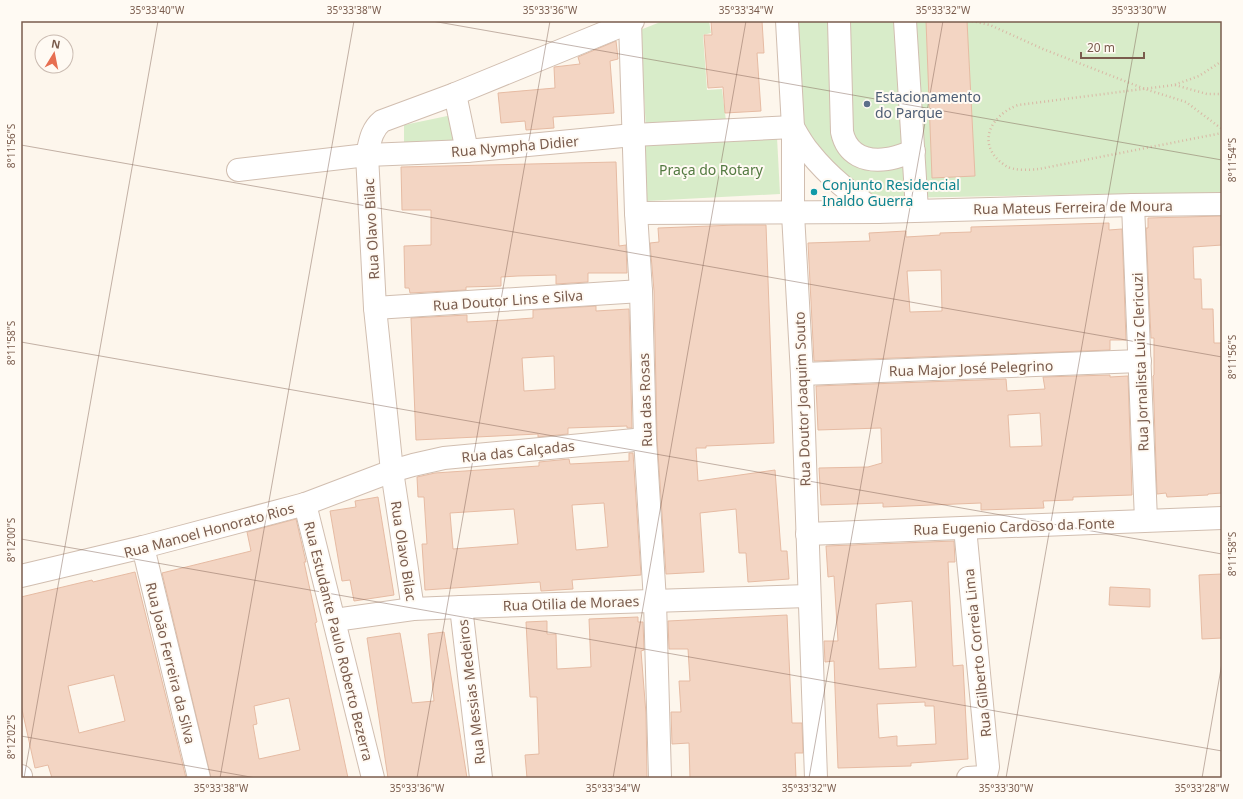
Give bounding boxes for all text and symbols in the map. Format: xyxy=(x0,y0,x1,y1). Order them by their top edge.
text: 35°33'40"W xyxy=(130,3,185,17)
text: 35°33'38"W xyxy=(327,3,382,17)
text: 35°33'36"W xyxy=(523,3,578,17)
text: 35°33'34"W xyxy=(719,3,774,17)
text: 35°33'32"W xyxy=(916,3,971,17)
text: 35°33'30"W xyxy=(1112,3,1167,17)
north arrow xyxy=(34,34,74,74)
scale bar xyxy=(1081,34,1144,60)
text: N xyxy=(50,35,62,52)
text: 20 m xyxy=(1087,39,1115,56)
place label: Estacionamento do Parque xyxy=(875,87,981,122)
marker: Estacionamento do Parque xyxy=(862,99,872,109)
text: 8°11'56"S xyxy=(4,123,18,168)
street label: Rua Nympha Didier xyxy=(450,131,580,161)
text: 8°11'54"S xyxy=(1225,137,1239,182)
park label: Praça do Rotary xyxy=(659,160,764,179)
place label: Conjunto Residencial Inaldo Guerra xyxy=(822,175,960,210)
street label: Rua Olavo Bilac xyxy=(359,178,383,280)
marker: Conjunto Residencial Inaldo Guerra xyxy=(809,187,819,197)
street label: Rua Mateus Ferreira de Moura xyxy=(973,196,1173,218)
street label: Rua Jornalista Luiz Clericuzi xyxy=(1127,272,1153,452)
street label: Rua Doutor Lins e Silva xyxy=(432,285,584,315)
street label: Rua Doutor Joaquim Souto xyxy=(789,311,815,487)
text: 8°11'58"S xyxy=(4,320,18,365)
text: 8°11'56"S xyxy=(1225,334,1239,379)
street label: Rua das Rosas xyxy=(634,352,656,447)
street label: Rua Major José Pelegrino xyxy=(888,356,1054,380)
street label: Rua das Calçadas xyxy=(460,436,576,466)
street label: Rua Manoel Honorato Rios xyxy=(122,498,297,562)
street label: Rua Olavo Bilac xyxy=(387,499,421,603)
street label: Rua Eugenio Cardoso da Fonte xyxy=(913,513,1115,539)
text: 8°12'00"S xyxy=(4,517,18,562)
street label: Rua Estudante Paulo Roberto Bezerra xyxy=(300,519,378,763)
text: 8°11'58"S xyxy=(1225,531,1239,576)
street label: Rua Gilberto Correia Lima xyxy=(959,568,995,738)
street label: Rua João Ferreira da Silva xyxy=(142,580,200,746)
street label: Rua Otilia de Moraes xyxy=(502,591,640,615)
street label: Rua Messias Medeiros xyxy=(453,618,489,766)
text: 8°12'02"S xyxy=(4,714,18,759)
text: 35°33'38"W xyxy=(194,781,249,795)
text: 35°33'36"W xyxy=(390,781,445,795)
text: 35°33'34"W xyxy=(586,781,641,795)
text: 35°33'32"W xyxy=(782,781,837,795)
text: 35°33'30"W xyxy=(979,781,1034,795)
text: 35°33'28"W xyxy=(1175,781,1230,795)

